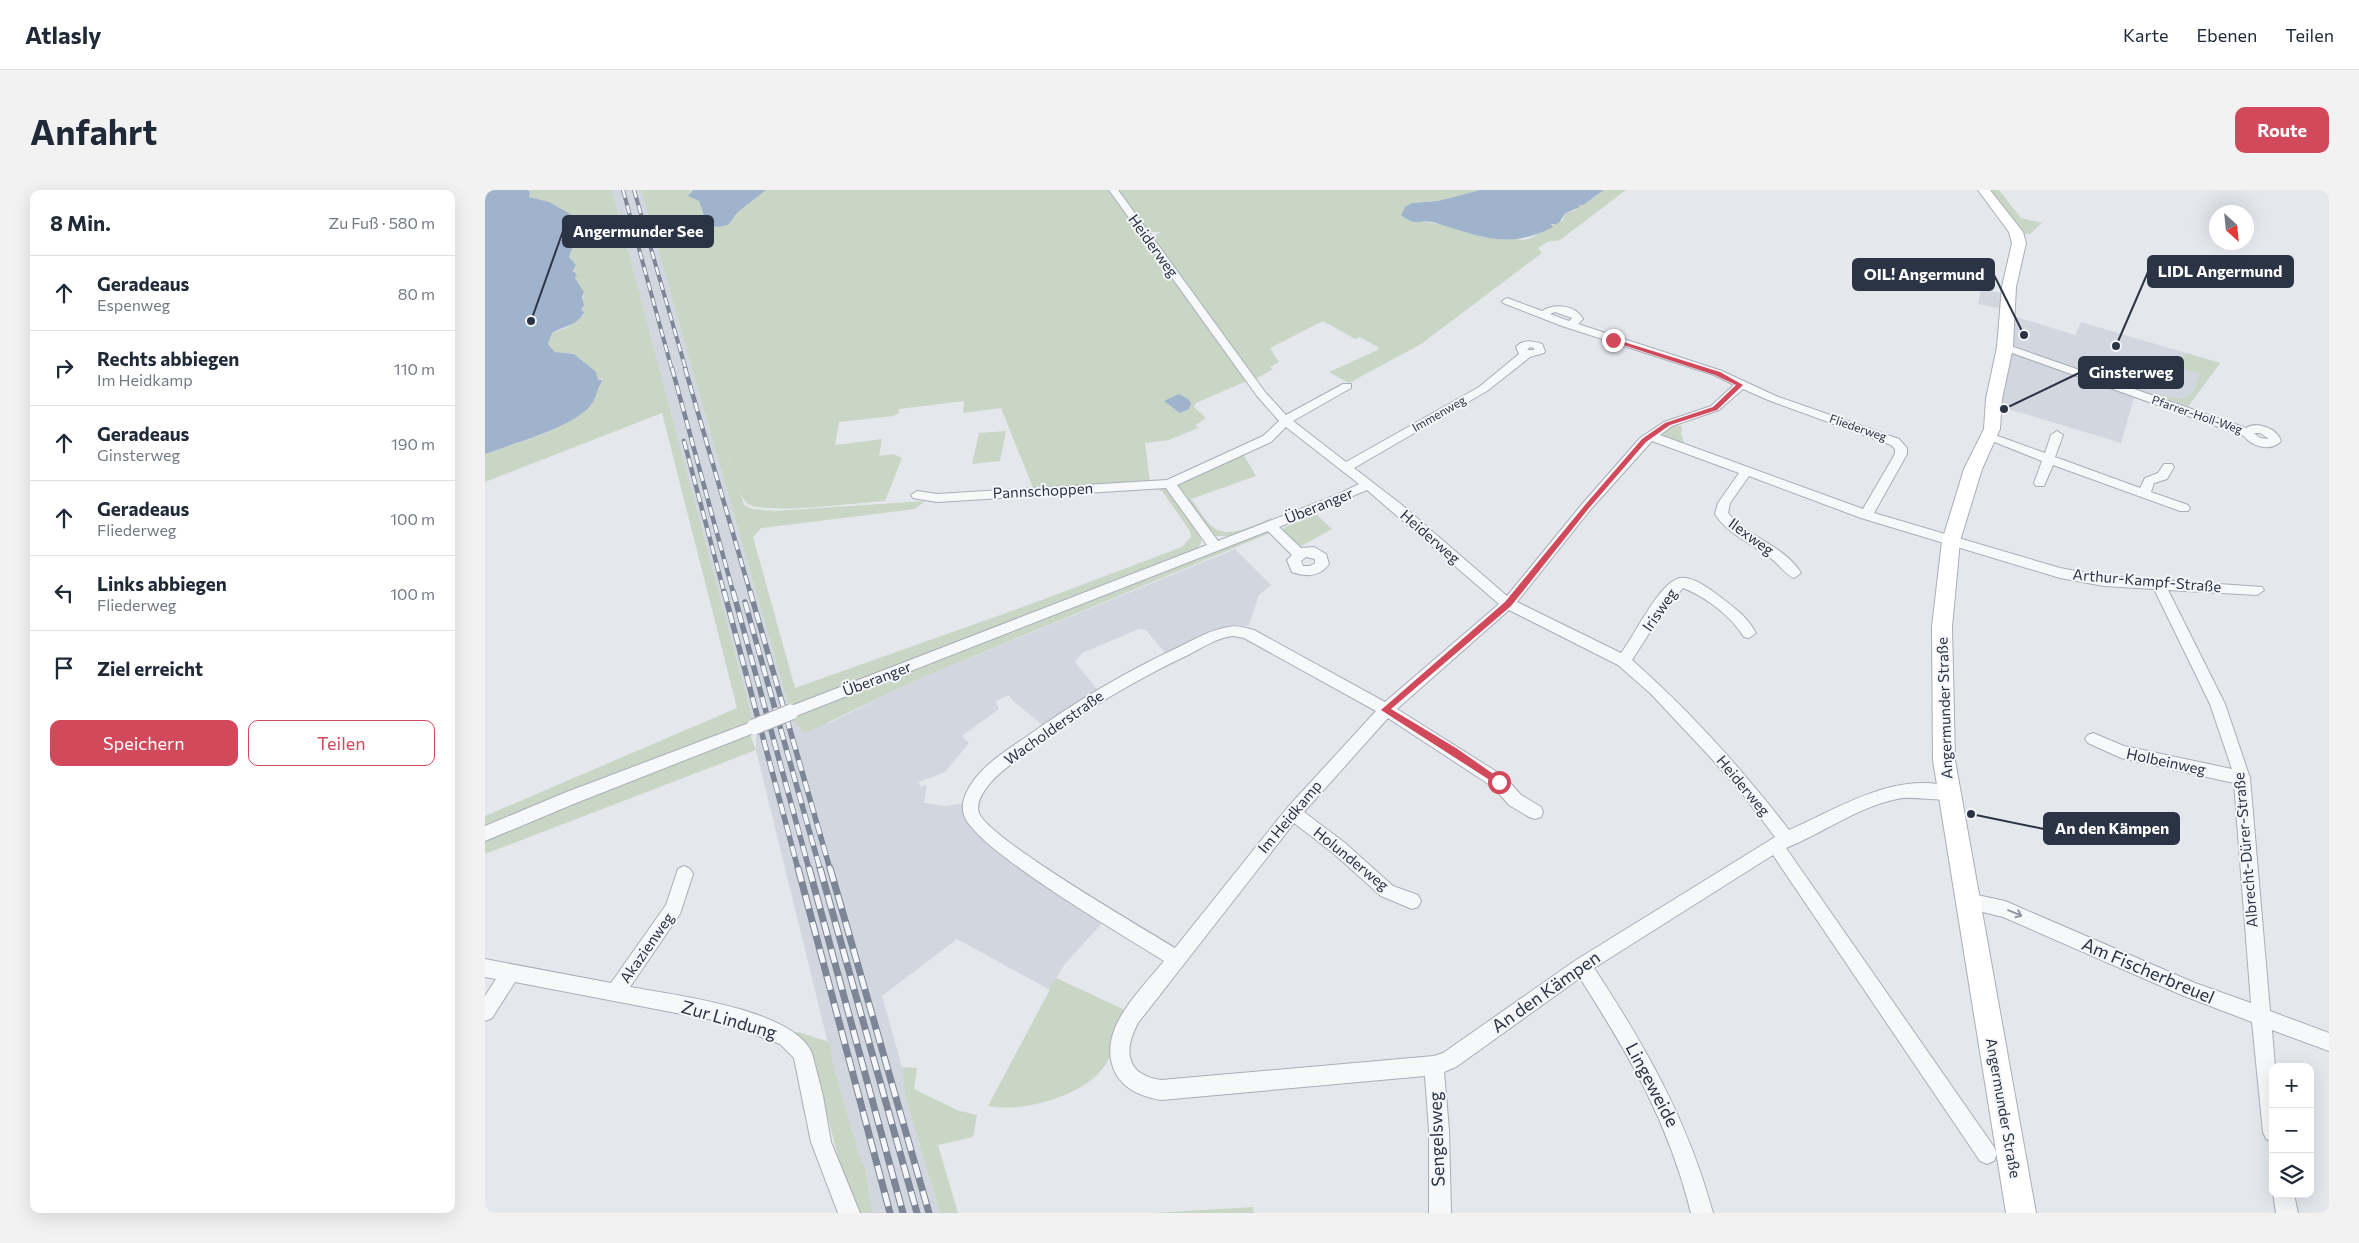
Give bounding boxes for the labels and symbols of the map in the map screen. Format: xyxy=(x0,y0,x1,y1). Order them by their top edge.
north arrow xyxy=(2209,205,2254,250)
street label: Heiderweg xyxy=(1125,210,1183,280)
callout: Angermunder See xyxy=(563,216,713,247)
text: Angermunder See xyxy=(573,221,703,240)
callout: LIDL Angermund xyxy=(2148,256,2293,287)
callout: OIL! Angermund xyxy=(1853,259,1994,290)
text: LIDL Angermund xyxy=(2158,261,2282,280)
text: OIL! Angermund xyxy=(1864,264,1984,283)
route end xyxy=(1602,329,1625,352)
callout: Ginsterweg xyxy=(2079,357,2183,388)
text: Ginsterweg xyxy=(2089,362,2174,381)
street label: Immenweg xyxy=(1409,392,1468,434)
street label: Pfarrer-Holl-Weg xyxy=(2150,392,2245,436)
street label: Fliederweg xyxy=(1828,411,1889,444)
street label: Pannschoppen xyxy=(992,478,1094,502)
street label: Überanger xyxy=(1282,483,1355,527)
street label: Heiderweg xyxy=(1397,505,1464,567)
street label: Ilexweg xyxy=(1725,514,1778,559)
street label: Arthur-Kampf-Straße xyxy=(2072,565,2222,595)
street label: Irisweg xyxy=(1638,584,1680,634)
street label: Angermunder Straße xyxy=(1933,637,1955,779)
street label: Überanger xyxy=(840,657,913,699)
street label: Wacholderstraße xyxy=(1000,686,1107,768)
street label: Holbeinweg xyxy=(2125,744,2208,778)
street label: Heiderweg xyxy=(1713,751,1774,819)
route start xyxy=(1488,771,1511,794)
street label: Albrecht-Dürer-Straße xyxy=(2229,771,2261,929)
street label: Im Heidkamp xyxy=(1253,776,1325,857)
callout: An den Kämpen xyxy=(2044,813,2179,844)
text: An den Kämpen xyxy=(2055,818,2169,837)
street label: Holunderweg xyxy=(1310,822,1393,894)
street label: Akazienweg xyxy=(615,909,677,986)
one-way arrow xyxy=(2007,909,2022,919)
street label: Am Fischerbreuel xyxy=(2079,932,2218,1008)
street label: An den Kämpen xyxy=(1487,946,1604,1037)
street label: Zur Lindung xyxy=(679,995,780,1043)
street label: Angermunder Straße xyxy=(1983,1036,2025,1179)
street label: Lingeweide xyxy=(1622,1039,1684,1130)
street label: Sengelsweg xyxy=(1423,1091,1449,1187)

